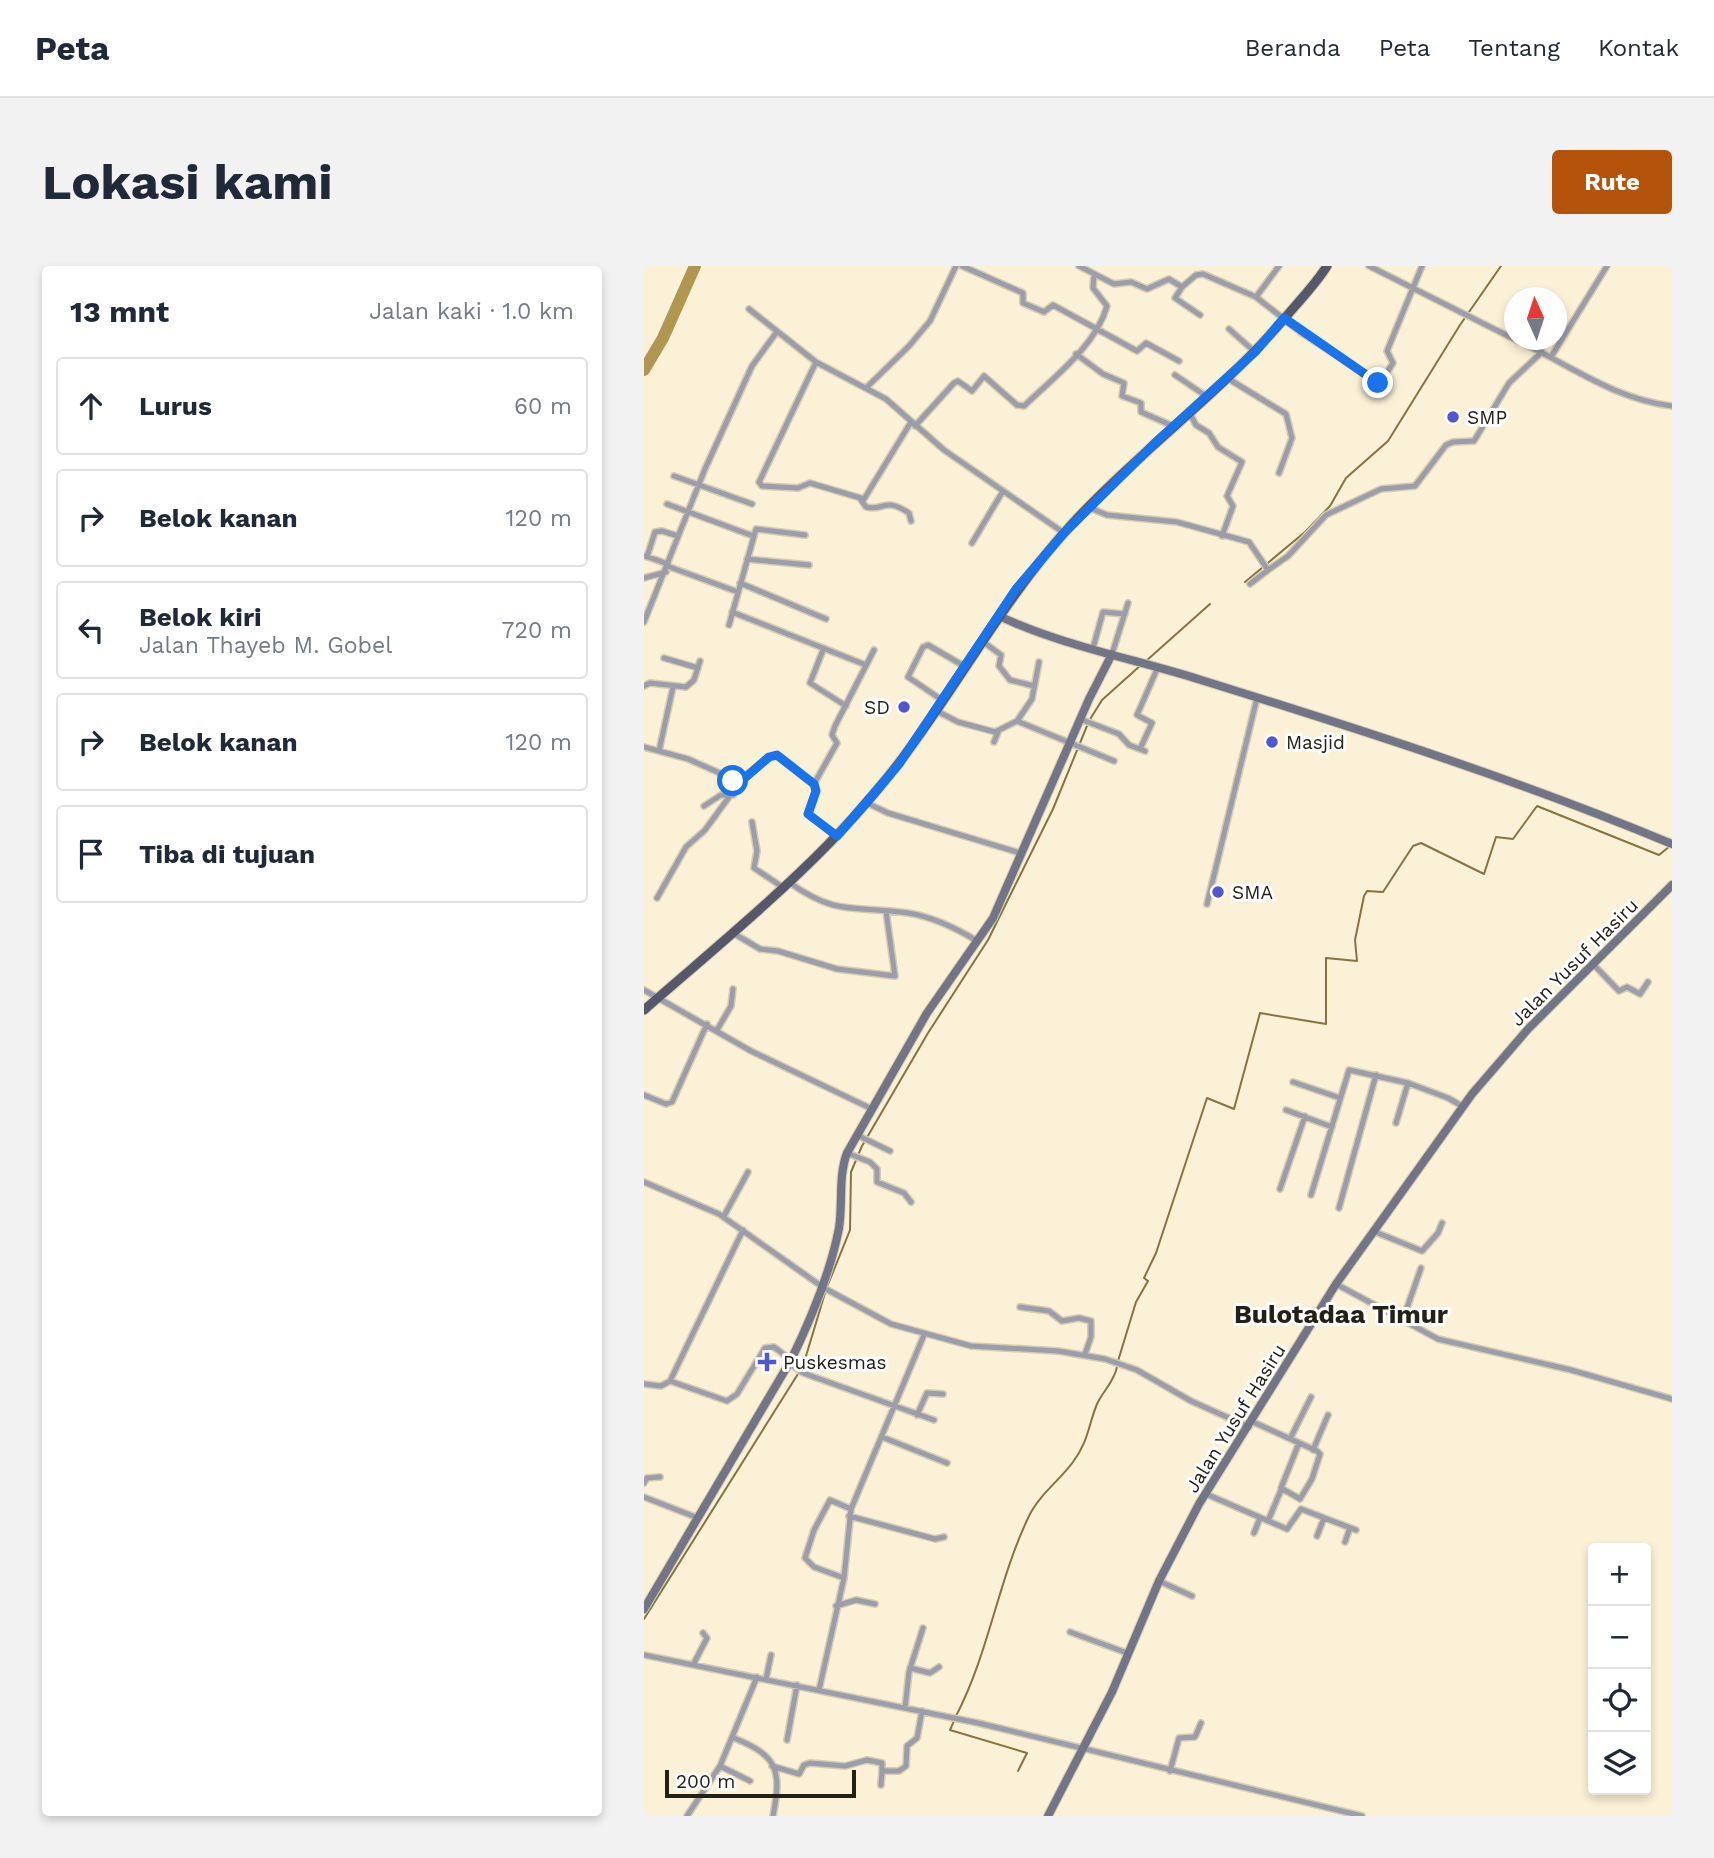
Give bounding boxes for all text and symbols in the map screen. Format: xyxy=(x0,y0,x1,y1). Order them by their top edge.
text: Peta xyxy=(35,29,109,68)
text: Beranda xyxy=(1245,34,1341,62)
text: Peta xyxy=(1379,34,1430,62)
text: Tentang xyxy=(1468,34,1560,62)
text: Kontak xyxy=(1598,34,1679,62)
button: Rute xyxy=(1552,150,1672,214)
text: Lokasi kami xyxy=(42,153,333,211)
north arrow xyxy=(1504,287,1567,350)
text: 13 mnt xyxy=(70,294,169,329)
text: Jalan kaki · 1.0 km xyxy=(369,298,574,325)
route end xyxy=(1362,367,1393,398)
icon: ahead xyxy=(72,387,110,425)
text: Lurus xyxy=(139,391,212,421)
text: 60 m xyxy=(514,393,572,420)
place label: SMP xyxy=(1467,406,1507,429)
marker: SMP xyxy=(1445,409,1461,425)
icon: right xyxy=(72,499,110,537)
text: Belok kanan xyxy=(139,503,298,533)
text: 120 m xyxy=(506,505,572,532)
text: Belok kiri xyxy=(139,602,262,632)
icon: left xyxy=(72,611,110,649)
text: 720 m xyxy=(502,617,572,644)
text: Jalan Thayeb M. Gobel xyxy=(139,632,392,659)
place label: SD xyxy=(864,696,890,719)
marker: SD xyxy=(896,699,912,715)
icon: right xyxy=(72,723,110,761)
text: Belok kanan xyxy=(139,727,298,757)
text: 120 m xyxy=(506,729,572,756)
place label: Masjid xyxy=(1286,731,1345,754)
marker: Masjid xyxy=(1264,734,1280,750)
route start xyxy=(717,765,748,796)
icon: arrive xyxy=(72,835,110,873)
text: Tiba di tujuan xyxy=(139,839,315,869)
place label: SMA xyxy=(1232,881,1273,904)
marker: SMA xyxy=(1210,884,1226,900)
street label: Jalan Yusuf Hasiru xyxy=(1506,894,1643,1031)
district label: Bulotadaa Timur xyxy=(1234,1299,1449,1329)
street label: Jalan Yusuf Hasiru xyxy=(1180,1340,1290,1497)
place label: Puskesmas xyxy=(783,1351,887,1374)
marker: Puskesmas xyxy=(757,1352,777,1372)
map controls xyxy=(1588,1543,1651,1795)
button: + xyxy=(1588,1543,1651,1606)
button: − xyxy=(1588,1606,1651,1669)
button: locate xyxy=(1588,1669,1651,1732)
button: layers xyxy=(1588,1732,1651,1795)
scale bar xyxy=(665,1767,856,1799)
text: 200 m xyxy=(676,1770,735,1793)

